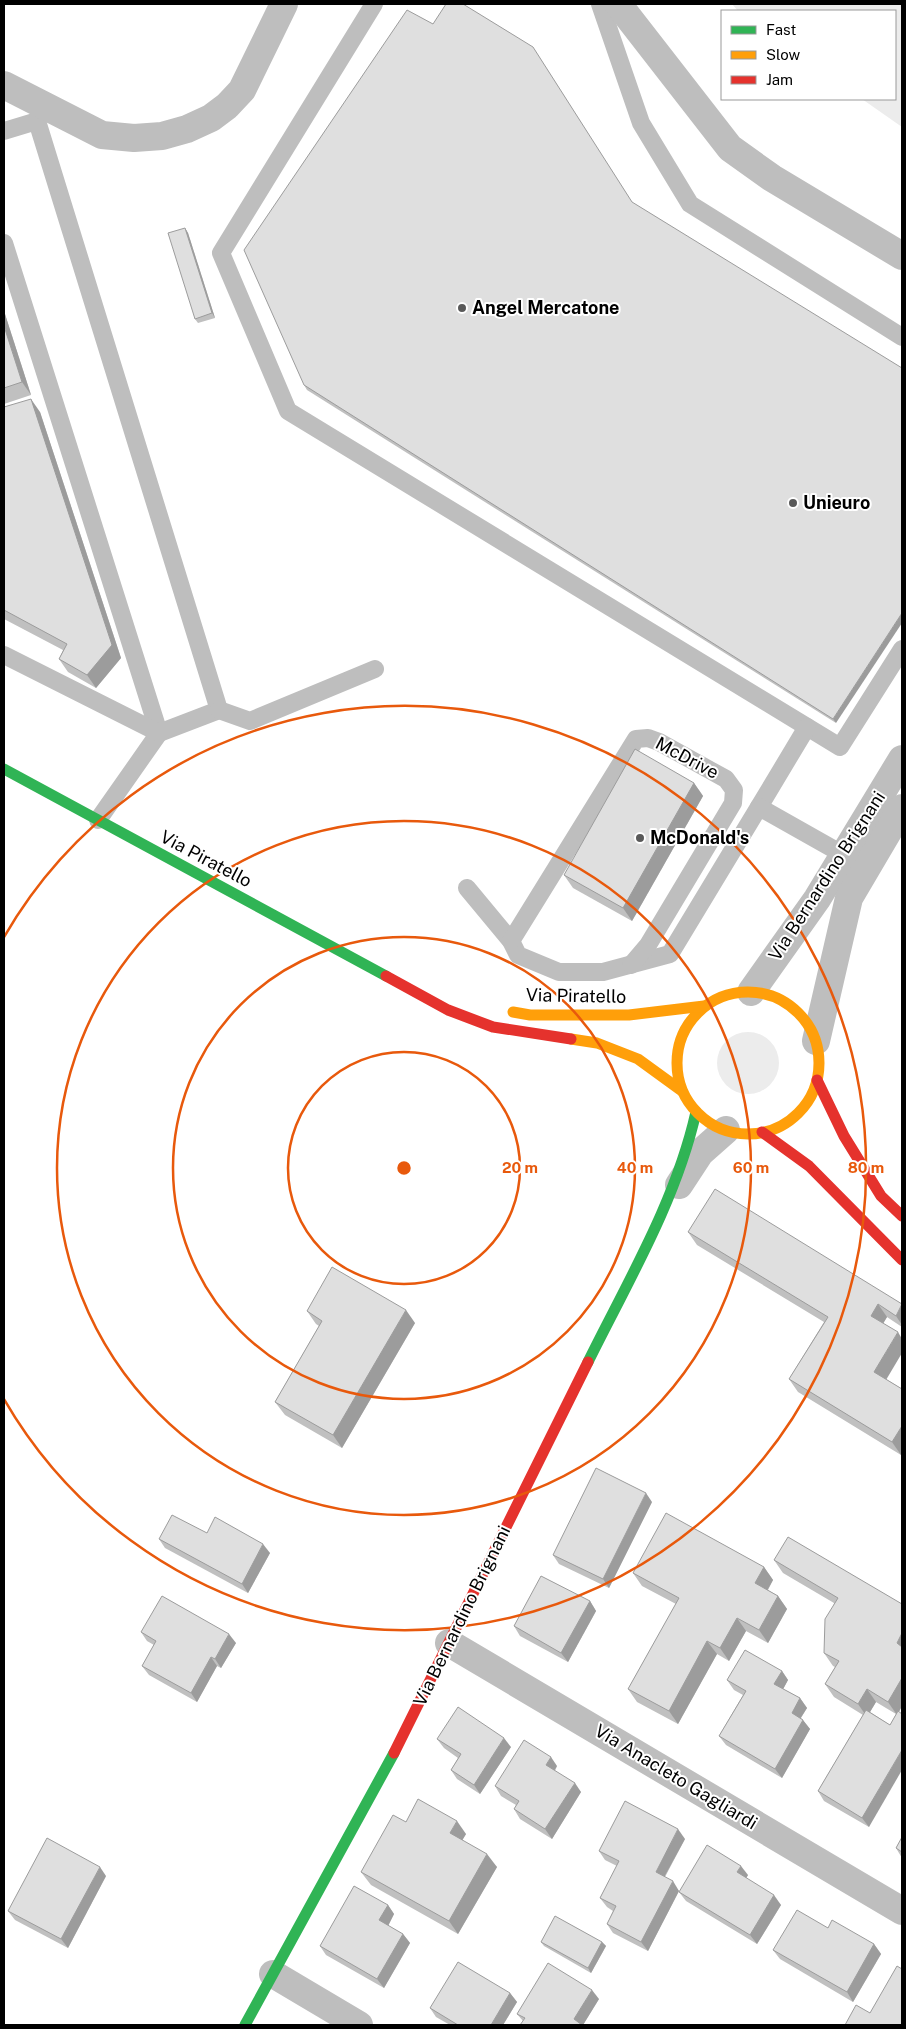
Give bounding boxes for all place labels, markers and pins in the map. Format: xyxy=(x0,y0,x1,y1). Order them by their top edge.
place label: Angel Mercatone xyxy=(472,297,620,318)
marker: Angel Mercatone xyxy=(456,302,468,314)
place label: Unieuro xyxy=(803,492,870,513)
marker: Unieuro xyxy=(787,497,799,509)
place label: McDonald's xyxy=(650,827,749,848)
marker: McDonald's xyxy=(634,832,646,844)
centre of rings xyxy=(395,1159,413,1177)

